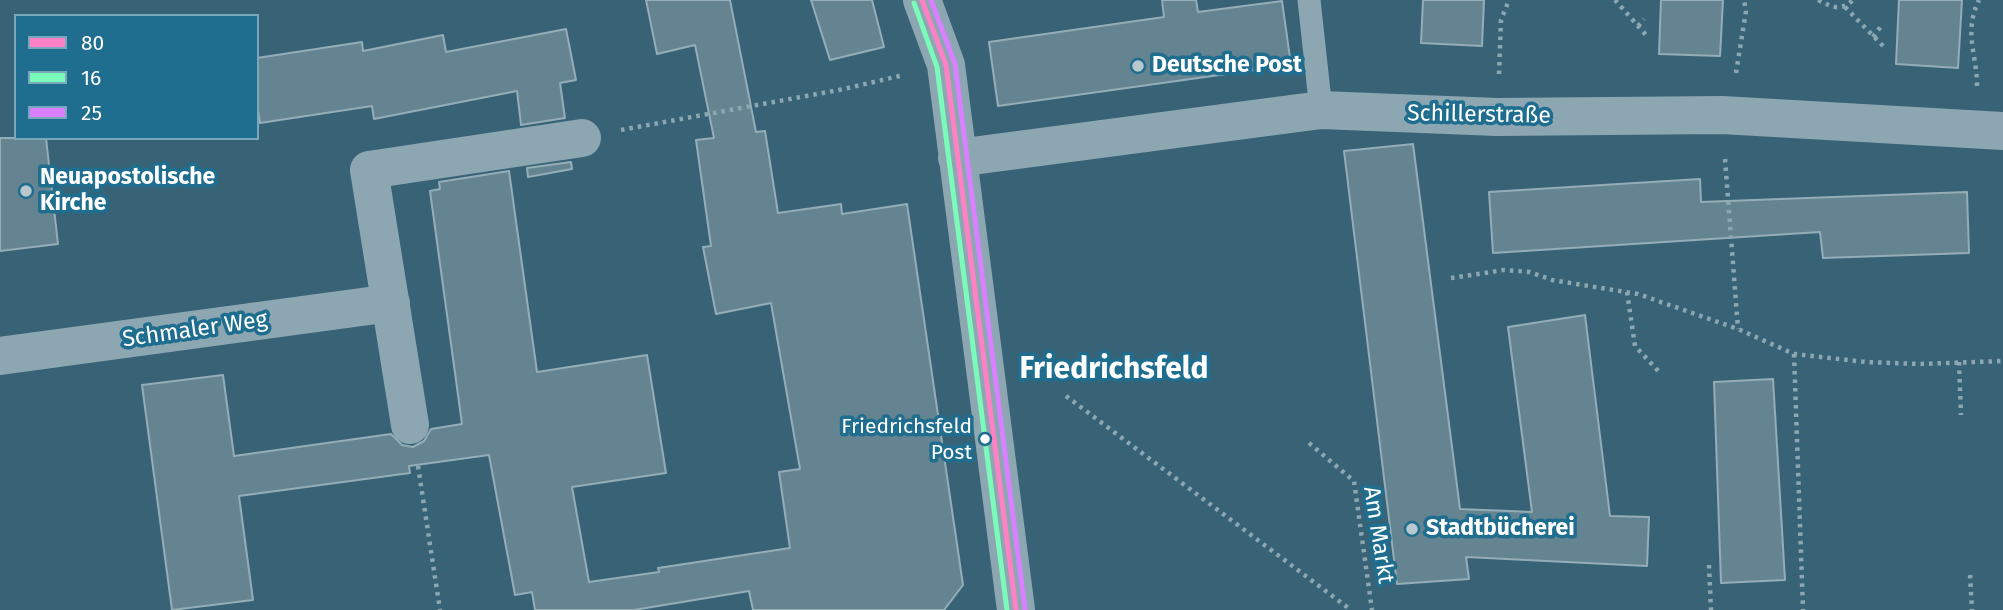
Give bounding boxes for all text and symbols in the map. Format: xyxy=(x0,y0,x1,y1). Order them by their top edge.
legend xyxy=(14,14,259,140)
text: 80 xyxy=(81,30,104,56)
place label: Deutsche Post xyxy=(1152,52,1302,80)
marker: Deutsche Post xyxy=(1130,58,1146,74)
text: 16 xyxy=(81,65,101,91)
text: 25 xyxy=(81,100,102,126)
street label: Schillerstraße xyxy=(1407,100,1551,130)
place label: Neuapostolische Kirche xyxy=(40,164,215,218)
marker: Neuapostolische Kirche xyxy=(18,183,34,199)
street label: Schmaler Weg xyxy=(121,306,269,354)
district label: Friedrichsfeld xyxy=(1020,352,1208,388)
place label: Friedrichsfeld Post xyxy=(841,414,972,464)
marker: Friedrichsfeld Post xyxy=(978,432,992,446)
street label: Am Markt xyxy=(1357,484,1399,586)
place label: Stadtbücherei xyxy=(1426,515,1575,543)
marker: Stadtbücherei xyxy=(1404,521,1420,537)

